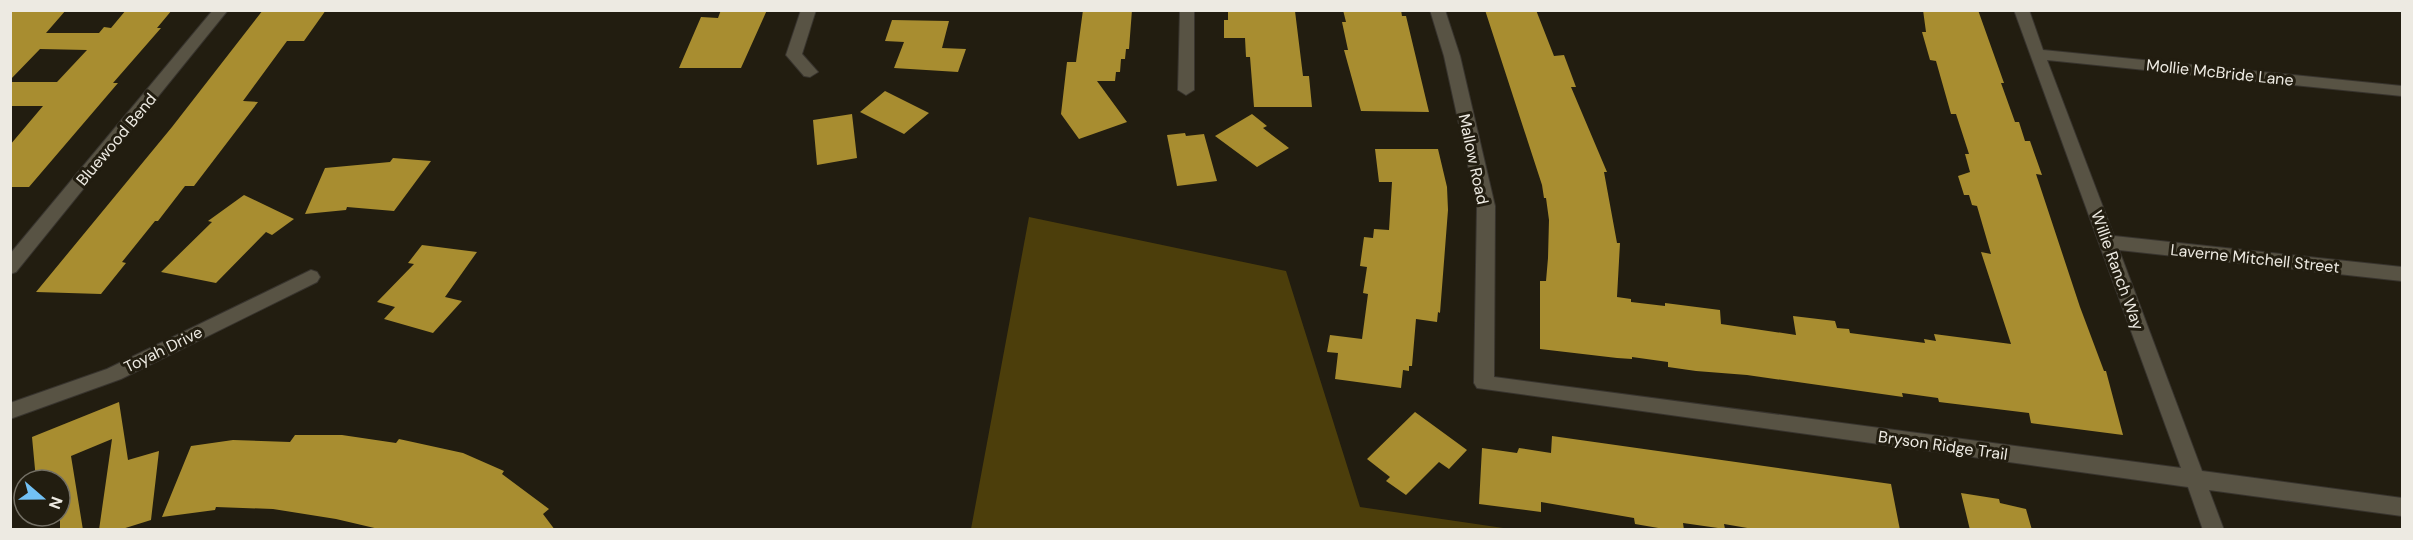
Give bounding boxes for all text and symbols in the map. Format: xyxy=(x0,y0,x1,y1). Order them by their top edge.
street label: Mollie McBride Lane xyxy=(2145,54,2295,91)
street label: Bluewood Bend xyxy=(72,89,161,190)
street label: Mallow Road xyxy=(1454,112,1493,206)
street label: Willie Ranch Way xyxy=(2086,208,2149,333)
street label: Laverne Mitchell Street xyxy=(2169,239,2341,278)
street label: Toyah Drive xyxy=(120,321,206,377)
street label: Bryson Ridge Trail xyxy=(1877,426,2009,465)
north arrow xyxy=(12,468,72,528)
text: N xyxy=(44,494,67,512)

